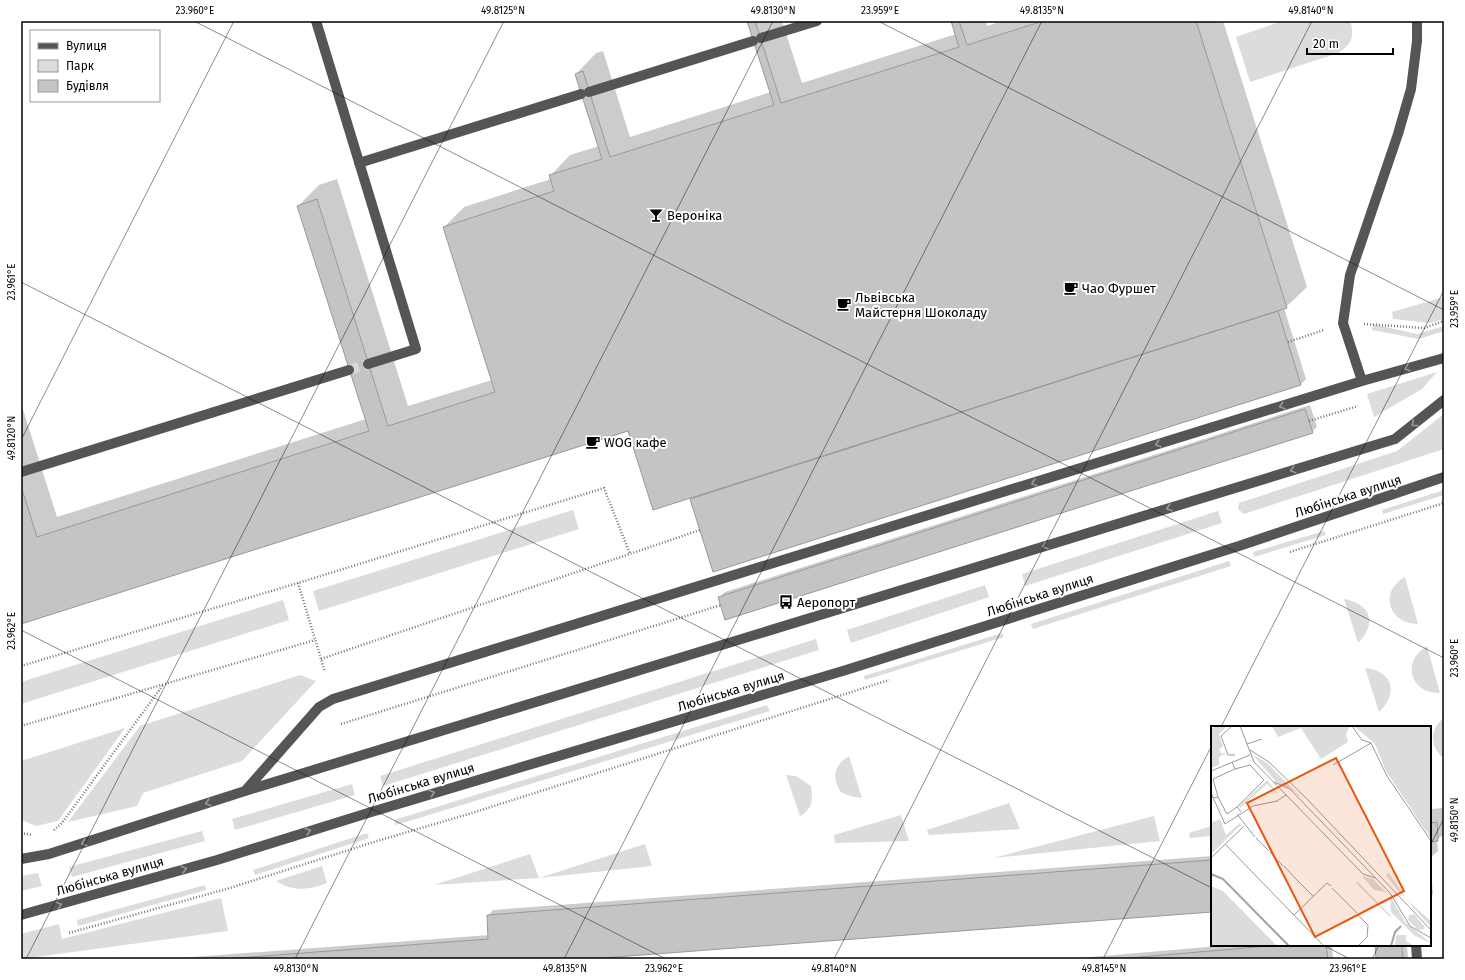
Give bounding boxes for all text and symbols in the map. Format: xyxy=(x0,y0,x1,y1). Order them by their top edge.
text: 23.960°E xyxy=(176,5,214,17)
text: 49.8125°N xyxy=(481,5,525,17)
text: 49.8130°N xyxy=(751,5,795,17)
text: 23.959°E xyxy=(861,5,899,17)
text: 49.8135°N xyxy=(1020,5,1064,17)
text: 49.8140°N xyxy=(1288,5,1334,17)
legend xyxy=(30,30,160,102)
scale bar xyxy=(1307,30,1393,56)
text: 20 m xyxy=(1313,37,1339,51)
text: Вулиця xyxy=(66,39,107,53)
text: Парк xyxy=(66,59,95,73)
text: Будівля xyxy=(66,79,109,93)
bar icon: Вероніка xyxy=(648,207,664,223)
place label: Вероніка xyxy=(667,208,722,223)
text: 23.961°E xyxy=(6,263,18,301)
cafe icon: Чао Фуршет xyxy=(1063,280,1079,296)
place label: Чао Фуршет xyxy=(1082,281,1156,296)
place label: Львівська Майстерня Шоколаду xyxy=(855,290,987,320)
text: 23.959°E xyxy=(1449,290,1461,328)
cafe icon: Львівська Майстерня Шоколаду xyxy=(836,296,852,312)
one-way arrow xyxy=(1403,363,1410,372)
one-way arrow xyxy=(1279,401,1286,410)
text: 49.8120°N xyxy=(6,416,18,460)
one-way arrow xyxy=(1411,420,1418,427)
cafe icon: WOG кафе xyxy=(585,434,601,450)
place label: WOG кафе xyxy=(604,435,667,450)
one-way arrow xyxy=(1155,439,1162,448)
one-way arrow xyxy=(1290,465,1297,474)
street label: Любінська вулиця xyxy=(1293,472,1403,520)
one-way arrow xyxy=(1030,478,1037,487)
one-way arrow xyxy=(1166,503,1173,512)
one-way arrow xyxy=(1041,541,1048,550)
street label: Любінська вулиця xyxy=(985,571,1095,619)
bus stop icon: Аеропорт xyxy=(778,594,794,610)
place label: Аеропорт xyxy=(797,595,856,610)
text: 23.962°E xyxy=(6,612,18,650)
text: 23.960°E xyxy=(1449,639,1461,677)
street label: Любінська вулиця xyxy=(676,668,786,714)
inset map xyxy=(1211,726,1431,946)
street label: Любінська вулиця xyxy=(366,760,476,806)
one-way arrow xyxy=(429,789,436,798)
one-way arrow xyxy=(205,798,212,807)
text: 49.8150°N xyxy=(1449,798,1461,842)
one-way arrow xyxy=(304,827,311,836)
one-way arrow xyxy=(81,838,88,847)
street label: Любінська вулиця xyxy=(55,853,165,899)
one-way arrow xyxy=(180,865,187,874)
one-way arrow xyxy=(55,901,62,910)
text: 49.8130°N xyxy=(274,963,318,975)
text: 49.8135°N xyxy=(543,963,587,975)
text: 23.962°E xyxy=(645,963,683,975)
text: 49.8140°N xyxy=(811,963,857,975)
text: 49.8145°N xyxy=(1082,963,1126,975)
text: 23.961°E xyxy=(1329,963,1367,975)

